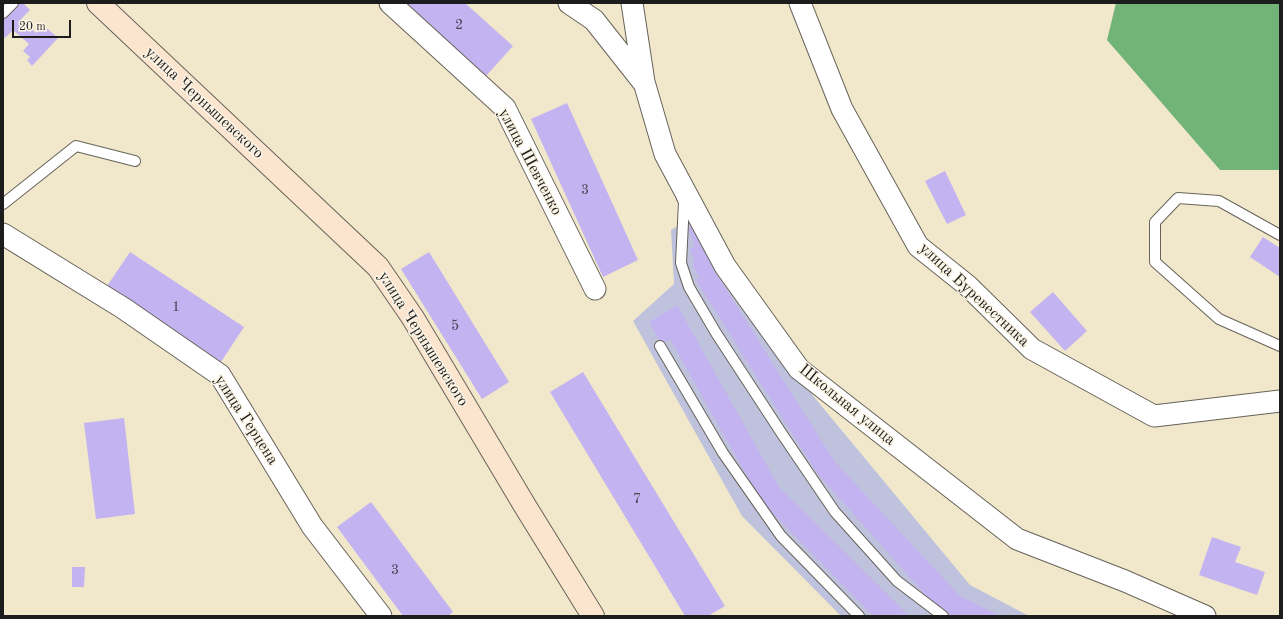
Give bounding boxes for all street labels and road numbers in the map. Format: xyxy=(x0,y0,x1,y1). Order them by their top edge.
street label: улица Чернышевского xyxy=(141,43,267,163)
street label: улица Шевченко xyxy=(494,105,566,219)
street label: улица Буревестника xyxy=(915,239,1033,351)
street label: улица Чернышевского xyxy=(374,268,472,410)
street label: Школьная улица xyxy=(795,360,899,450)
street label: улица Герцена xyxy=(210,372,282,468)

